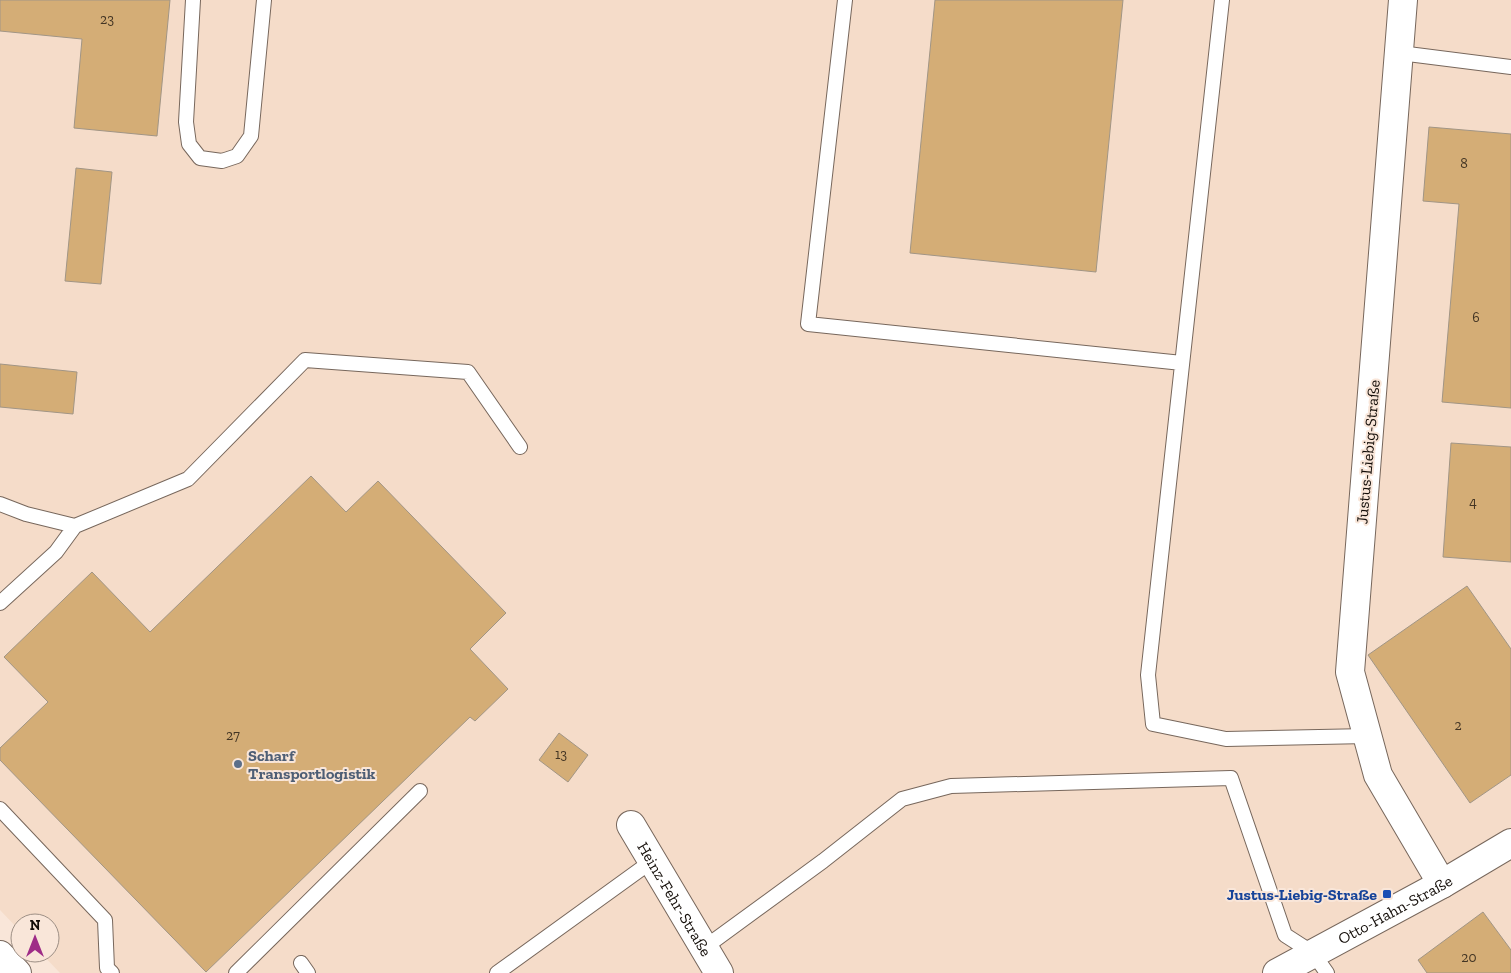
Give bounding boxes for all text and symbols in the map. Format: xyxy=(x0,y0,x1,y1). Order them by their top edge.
house number: 23 xyxy=(100,11,114,28)
house number: 8 xyxy=(1460,155,1468,172)
house number: 6 xyxy=(1472,309,1480,326)
street label: Justus-Liebig-Straße xyxy=(1352,379,1384,525)
house number: 4 xyxy=(1469,494,1477,511)
house number: 2 xyxy=(1454,717,1462,734)
house number: 27 xyxy=(226,727,240,744)
place label: Scharf Transportlogistik xyxy=(248,746,376,783)
house number: 13 xyxy=(555,746,567,763)
marker: Scharf Transportlogistik xyxy=(232,758,244,770)
street label: Heinz-Fehr-Straße xyxy=(634,838,716,960)
street label: Otto-Hahn-Straße xyxy=(1335,871,1455,948)
place label: Justus-Liebig-Straße xyxy=(1227,885,1377,904)
marker: Justus-Liebig-Straße xyxy=(1381,888,1393,900)
north arrow xyxy=(10,913,60,963)
text: N xyxy=(30,917,41,934)
house number: 20 xyxy=(1461,949,1477,966)

